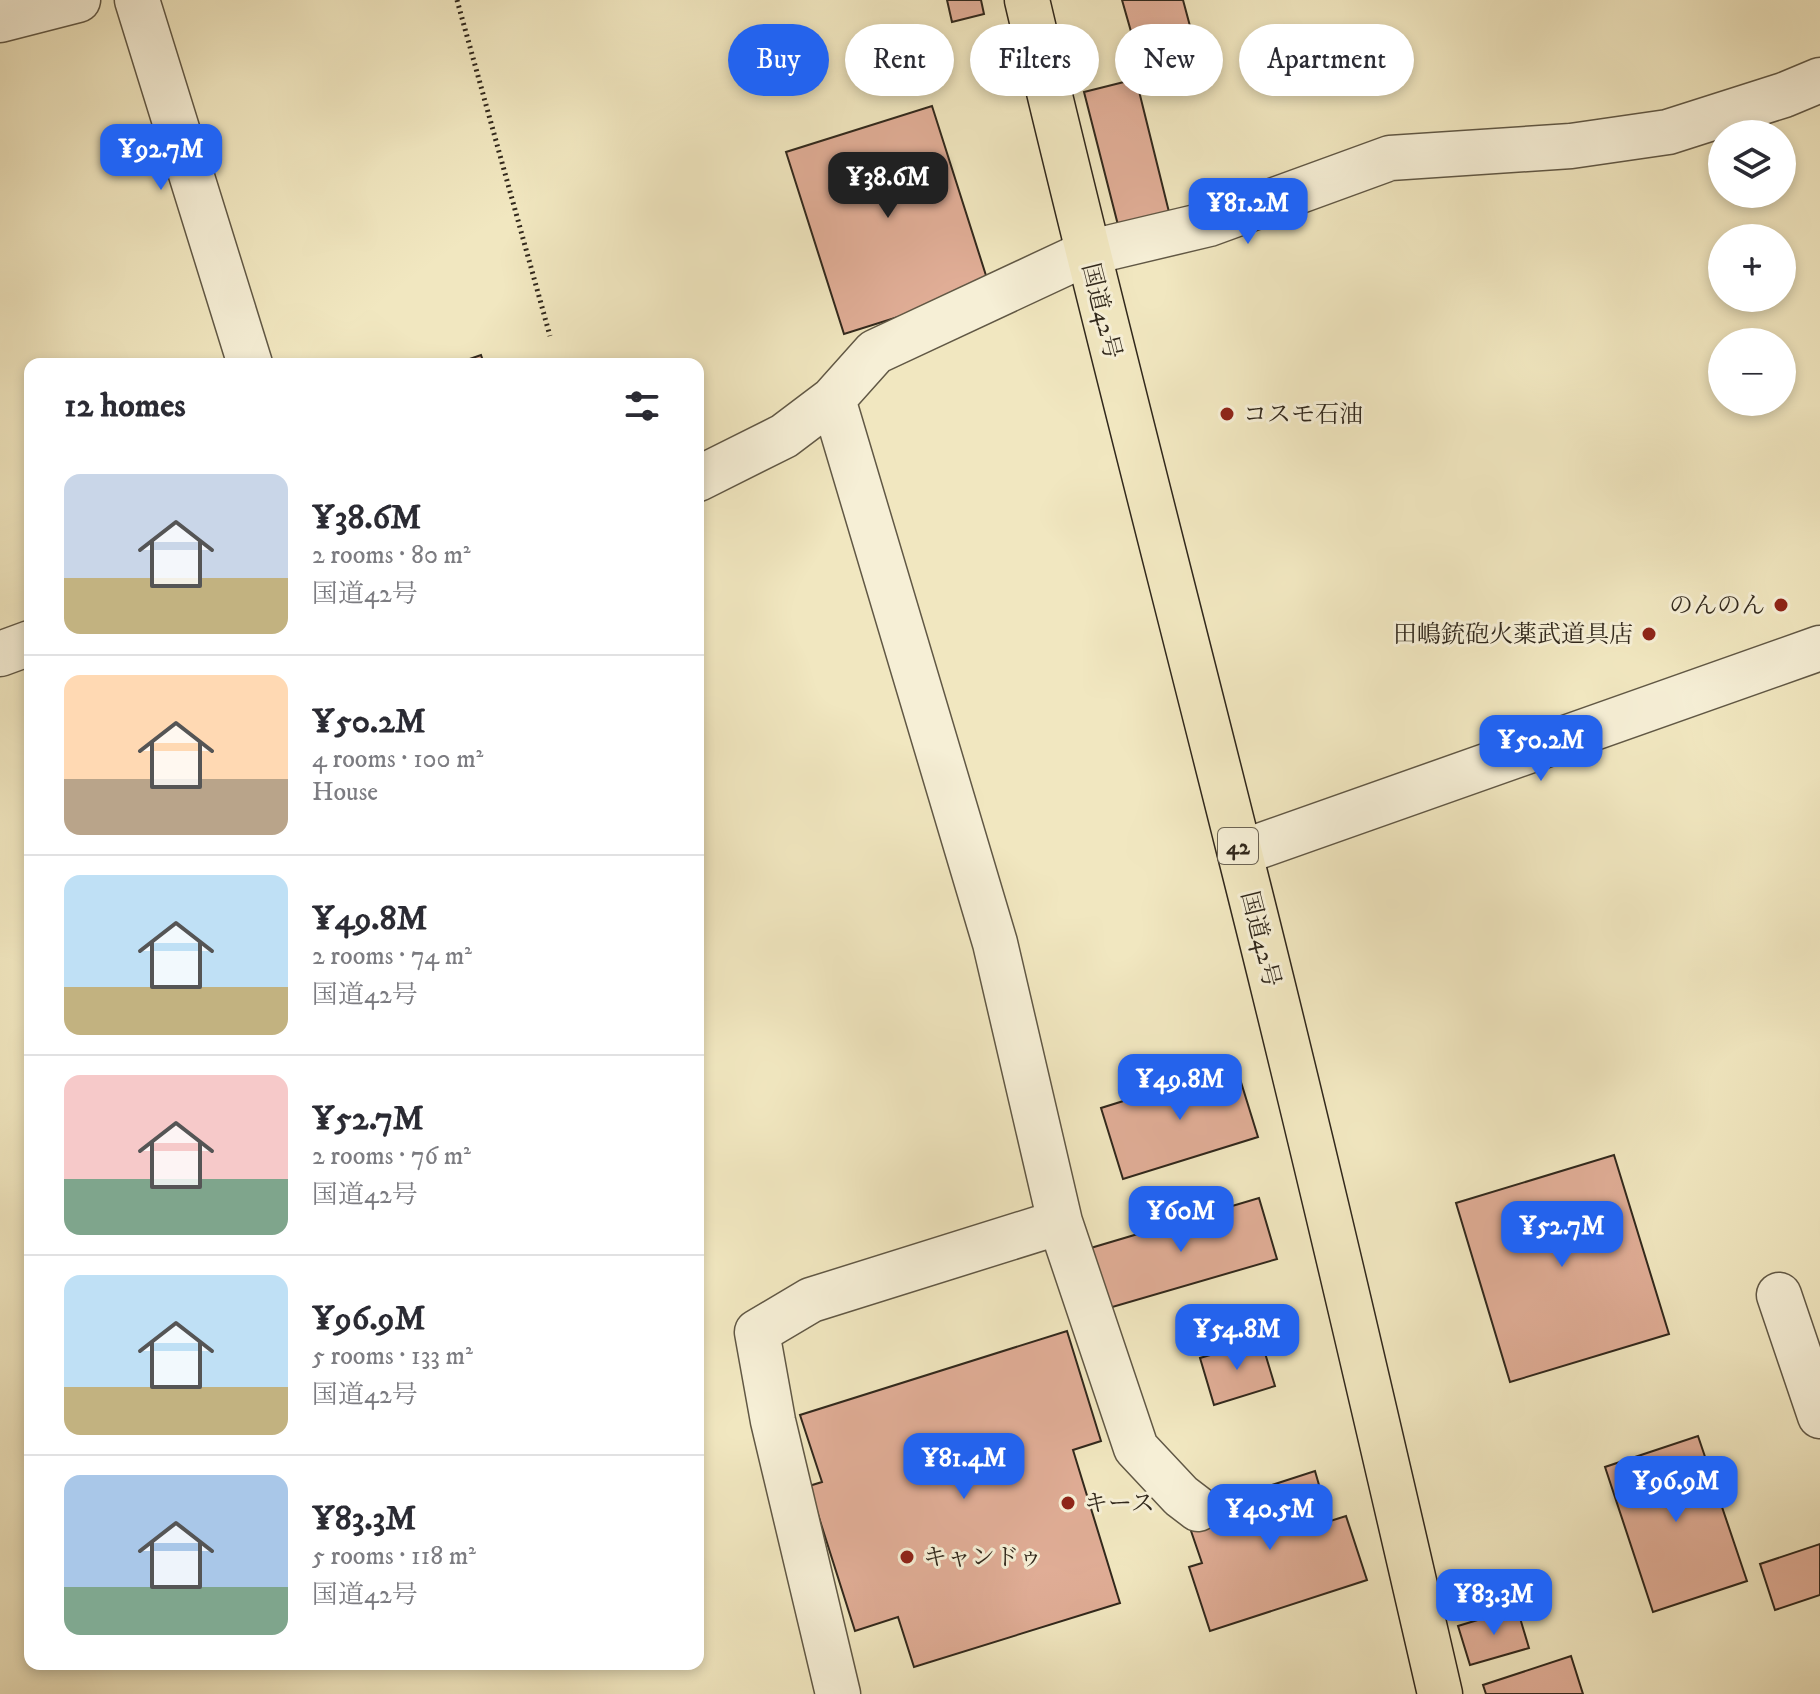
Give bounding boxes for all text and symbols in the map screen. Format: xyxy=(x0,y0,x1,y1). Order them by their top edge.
chip: Buy xyxy=(728,24,829,96)
chip: Rent xyxy=(845,24,954,96)
chip: Filters xyxy=(970,24,1099,96)
chip: New xyxy=(1115,24,1223,96)
chip: Apartment xyxy=(1239,24,1414,96)
map controls xyxy=(1708,120,1796,416)
button: layers xyxy=(1708,120,1796,208)
pin: ¥92.7M xyxy=(96,124,226,192)
text: ¥92.7M xyxy=(118,133,204,166)
pin: ¥38.6M xyxy=(823,152,953,220)
text: ¥38.6M xyxy=(846,161,930,194)
pin: ¥81.2M xyxy=(1183,178,1313,246)
text: ¥81.2M xyxy=(1207,187,1289,220)
button: + xyxy=(1708,224,1796,312)
street label: 国道42号 xyxy=(1075,260,1127,362)
button: − xyxy=(1708,328,1796,416)
icon: filters xyxy=(620,384,664,428)
text: 12 homes xyxy=(64,385,186,427)
place label: コスモ石油 xyxy=(1243,400,1363,430)
marker: コスモ石油 xyxy=(1218,405,1236,423)
text: ¥38.6M xyxy=(312,497,421,539)
icon: home xyxy=(128,506,224,602)
text: 2 rooms · 80 m² xyxy=(312,539,471,572)
text: 国道42号 xyxy=(312,578,418,611)
place label: のんのん xyxy=(1669,591,1765,621)
marker: のんのん xyxy=(1772,596,1790,614)
place label: 田嶋銃砲火薬武道具店 xyxy=(1393,620,1633,650)
marker: 田嶋銃砲火薬武道具店 xyxy=(1640,625,1658,643)
text: ¥50.2M xyxy=(312,701,426,743)
icon: home xyxy=(128,707,224,803)
pin: ¥50.2M xyxy=(1476,715,1606,783)
text: ¥50.2M xyxy=(1497,724,1585,757)
text: 4 rooms · 100 m² xyxy=(312,743,483,776)
text: House xyxy=(312,776,378,809)
road number: 42 xyxy=(1218,828,1258,864)
street label: 国道42号 xyxy=(1234,888,1286,990)
text: ¥49.8M xyxy=(312,898,428,940)
icon: home xyxy=(128,907,224,1003)
text: 2 rooms · 74 m² xyxy=(312,940,472,973)
text: 国道42号 xyxy=(312,979,418,1012)
pin: ¥49.8M xyxy=(1115,1054,1245,1122)
text: ¥49.8M xyxy=(1136,1063,1224,1096)
text: ¥52.7M xyxy=(312,1098,424,1140)
icon: home xyxy=(128,1107,224,1203)
text: 2 rooms · 76 m² xyxy=(312,1140,471,1173)
text: 国道42号 xyxy=(312,1179,418,1212)
pin: ¥60M xyxy=(1134,1186,1228,1254)
text: ¥60M xyxy=(1147,1195,1215,1228)
pin: ¥52.7M xyxy=(1497,1201,1627,1269)
text: ¥52.7M xyxy=(1519,1210,1605,1243)
text: ¥96.9M xyxy=(312,1298,426,1340)
pin: ¥54.8M xyxy=(1172,1304,1302,1372)
icon: home xyxy=(128,1307,224,1403)
text: ¥54.8M xyxy=(1193,1313,1281,1346)
text: 5 rooms · 133 m² xyxy=(312,1340,473,1373)
text: 国道42号 xyxy=(312,1379,418,1412)
pin: ¥81.4M xyxy=(899,1433,1029,1501)
text: ¥81.4M xyxy=(921,1442,1007,1475)
pin: ¥96.9M xyxy=(1611,1456,1741,1524)
text: ¥96.9M xyxy=(1633,1465,1719,1498)
pin: ¥40.5M xyxy=(1205,1484,1335,1552)
place label: キース xyxy=(1084,1489,1155,1519)
text: ¥40.5M xyxy=(1226,1493,1314,1526)
marker: キース xyxy=(1059,1494,1077,1512)
text: ¥83.3M xyxy=(312,1498,416,1540)
icon: home xyxy=(128,1507,224,1603)
text: 5 rooms · 118 m² xyxy=(312,1540,476,1573)
place label: キャンドゥ xyxy=(923,1543,1042,1573)
marker: キャンドゥ xyxy=(898,1548,916,1566)
pin: ¥83.3M xyxy=(1429,1569,1559,1637)
text: ¥83.3M xyxy=(1454,1578,1534,1611)
text: 国道42号 xyxy=(312,1579,418,1612)

